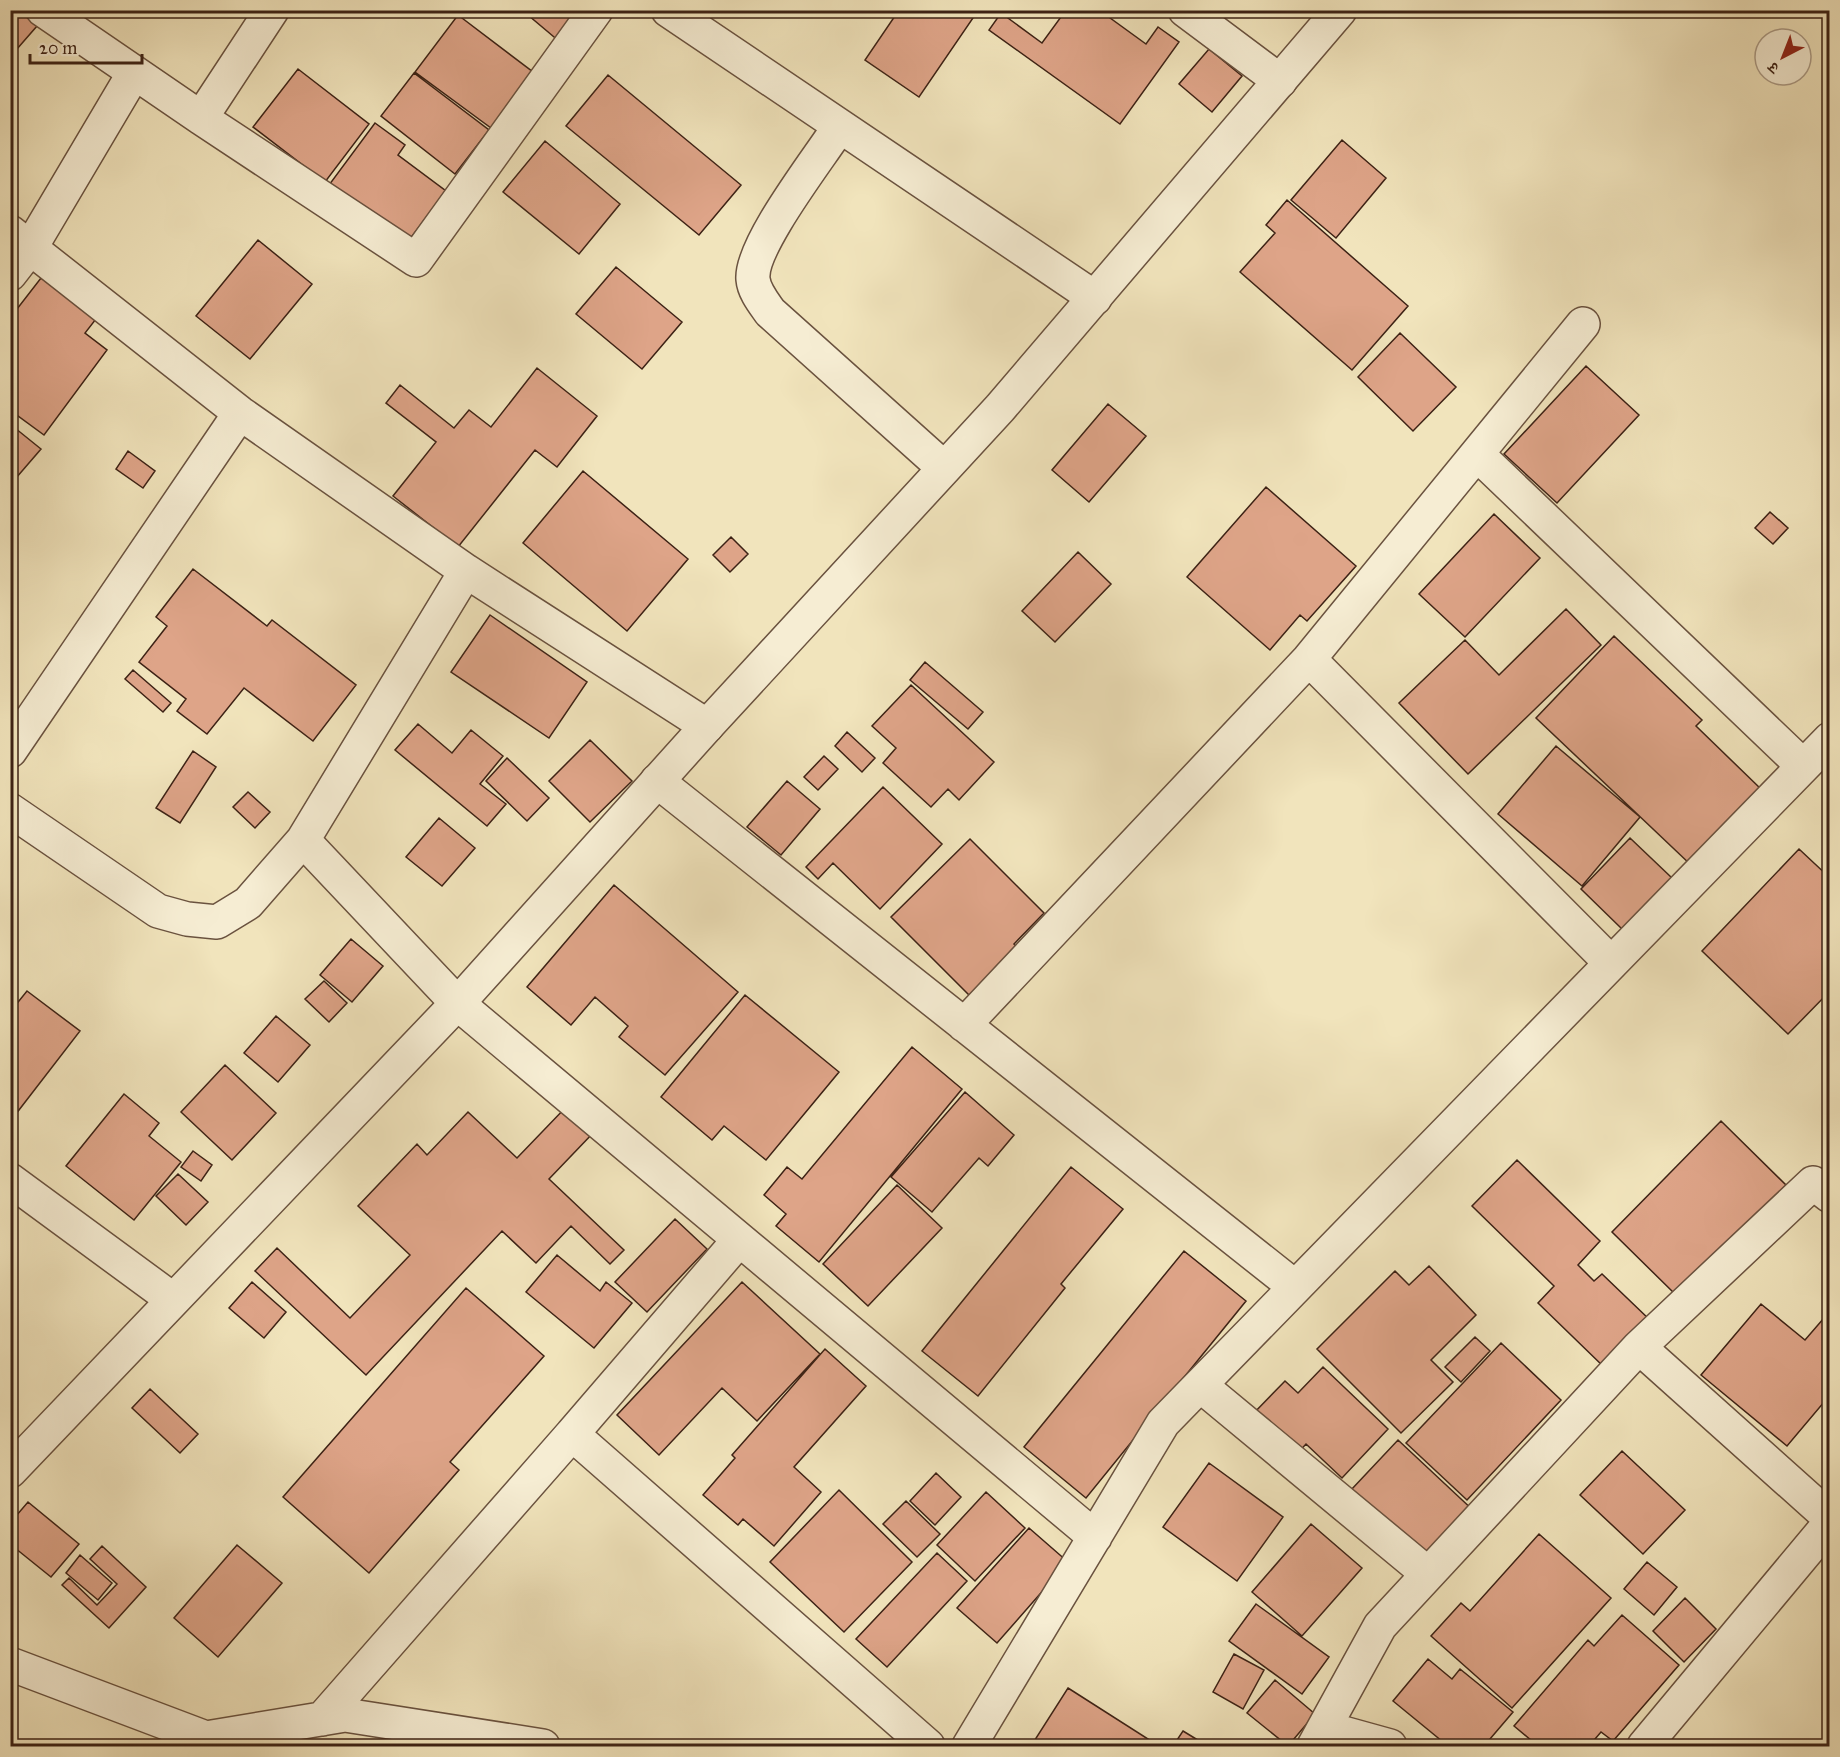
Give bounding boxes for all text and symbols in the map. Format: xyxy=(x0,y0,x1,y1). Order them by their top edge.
scale bar xyxy=(30,27,142,65)
north arrow xyxy=(1753,27,1813,87)
text: 20 m xyxy=(39,37,77,59)
text: उ xyxy=(1763,57,1783,78)

